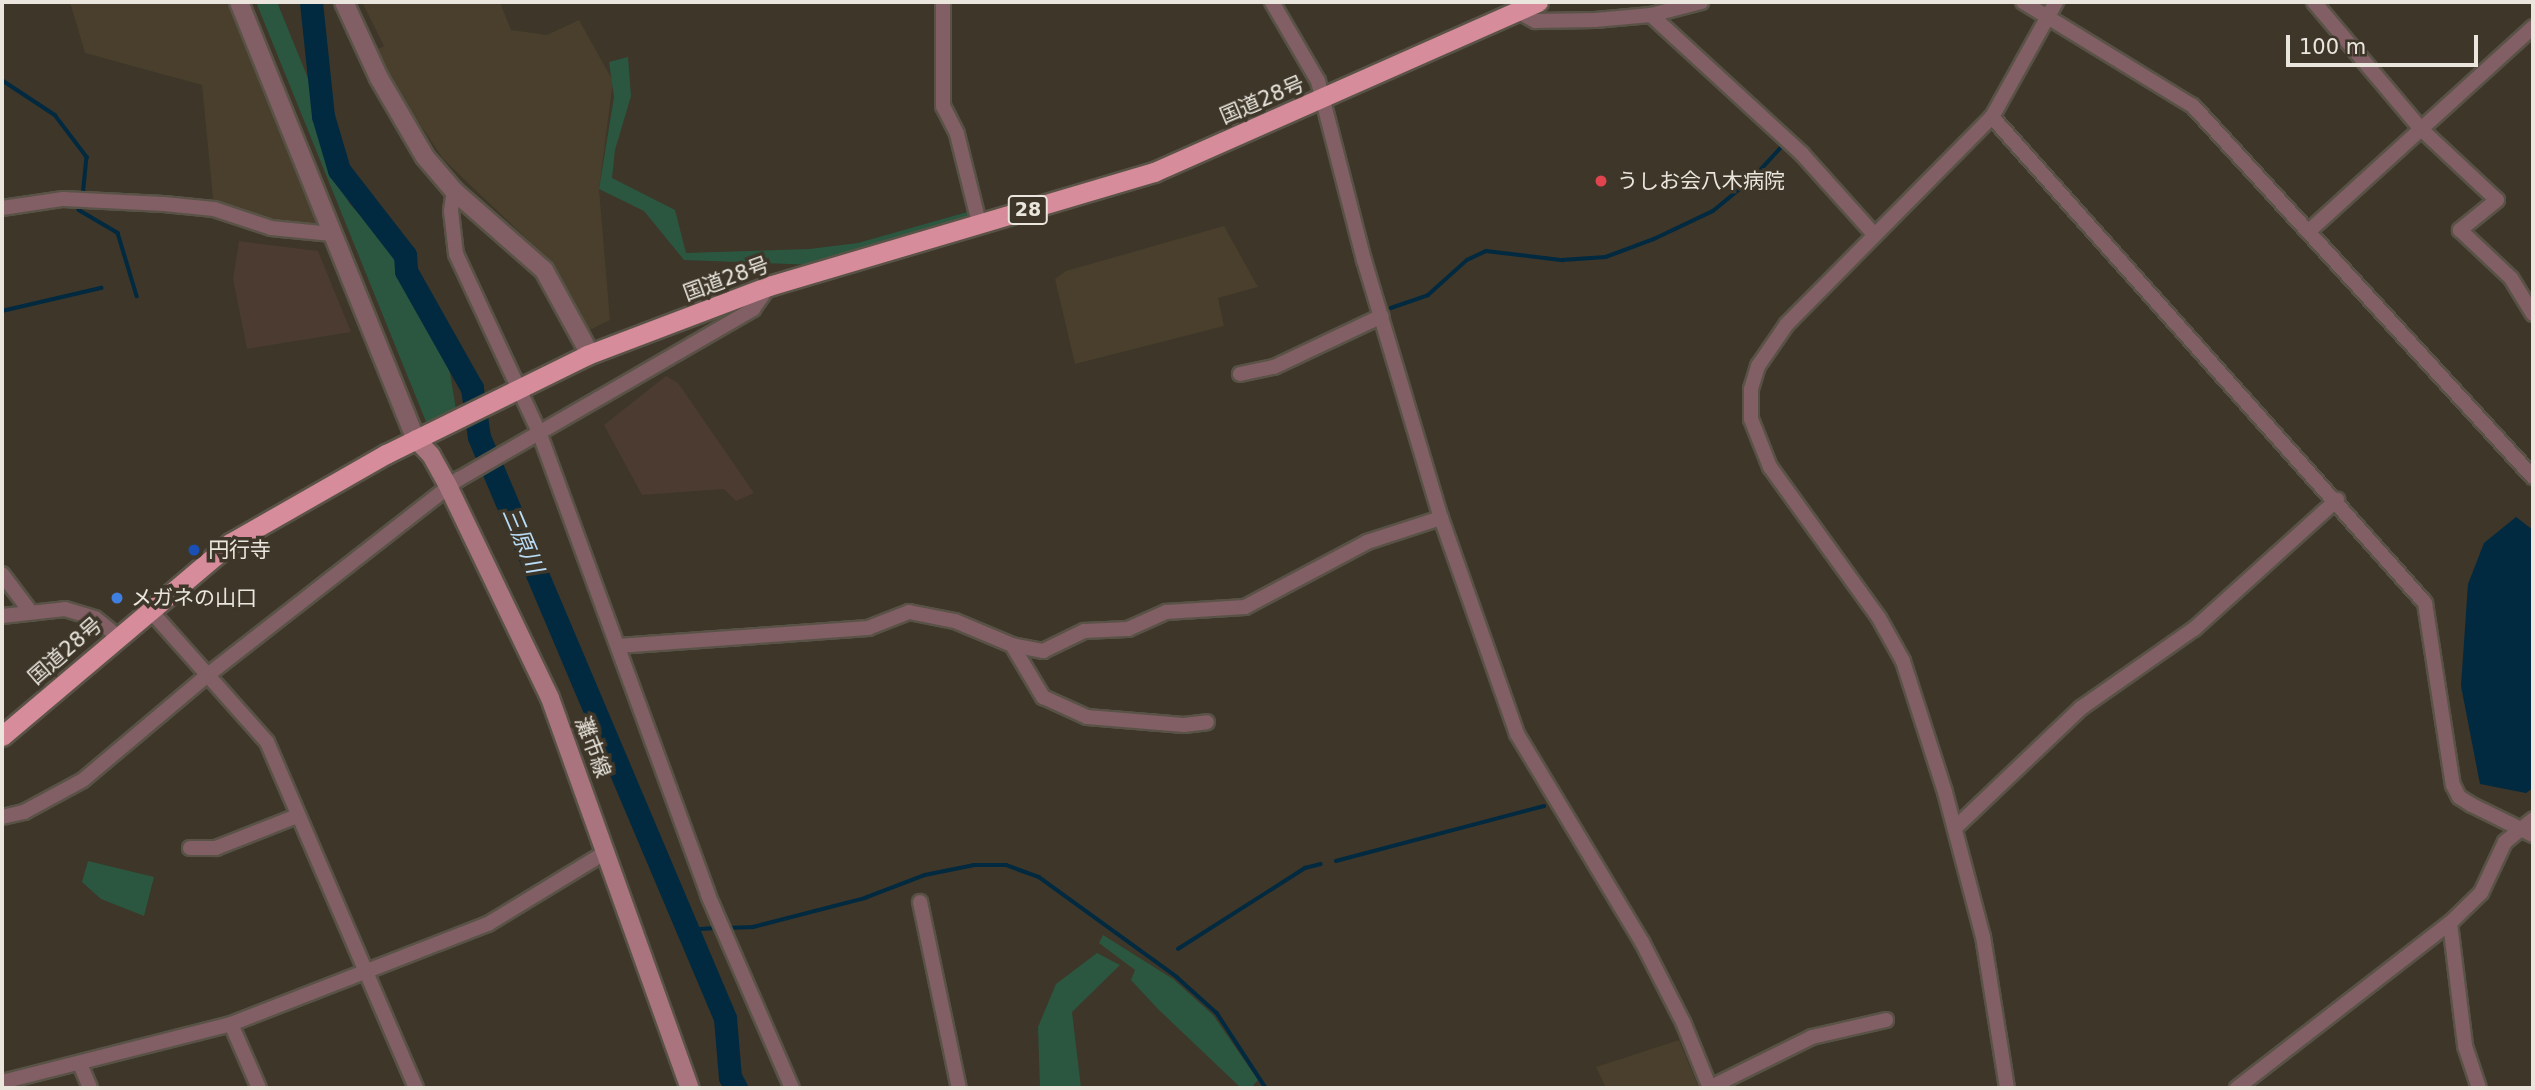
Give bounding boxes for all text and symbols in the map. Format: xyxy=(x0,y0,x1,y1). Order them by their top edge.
scale bar xyxy=(2290,21,2482,65)
text: 100 m xyxy=(2299,35,2366,59)
street label: 国道28号 xyxy=(1216,71,1308,129)
place label: うしお会八木病院 xyxy=(1617,168,1785,194)
marker: うしお会八木病院 xyxy=(1591,171,1611,191)
road number: 28 xyxy=(1007,194,1049,226)
street label: 国道28号 xyxy=(680,252,772,306)
water label: 三原川 xyxy=(497,503,549,577)
place label: 円行寺 xyxy=(208,537,271,563)
marker: 円行寺 xyxy=(186,542,202,558)
place label: メガネの山口 xyxy=(131,585,257,611)
marker: メガネの山口 xyxy=(109,590,125,606)
street label: 国道28号 xyxy=(23,612,107,690)
street label: 灘市線 xyxy=(570,713,616,781)

